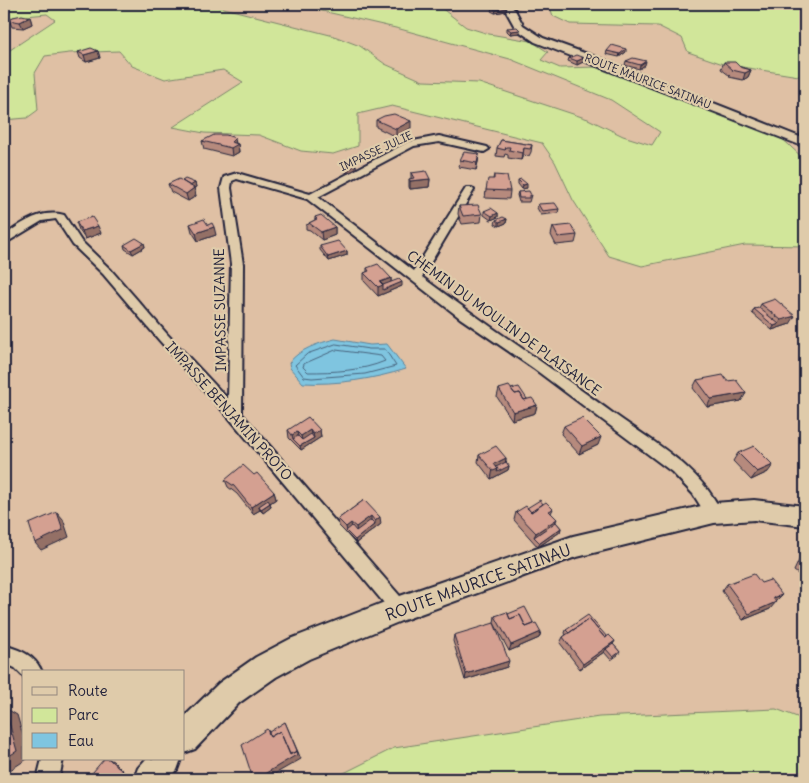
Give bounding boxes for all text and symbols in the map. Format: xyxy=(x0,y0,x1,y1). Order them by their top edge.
street label: ROUTE MAURICE SATINAU xyxy=(583,50,713,112)
street label: IMPASSE JULIE xyxy=(337,128,415,174)
street label: CHEMIN DU MOULIN DE PLAISANCE xyxy=(403,246,605,400)
street label: IMPASSE SUZANNE xyxy=(210,248,230,372)
street label: IMPASSE BENJAMIN PROTO xyxy=(162,338,296,484)
street label: ROUTE MAURICE SATINAU xyxy=(383,539,573,625)
legend xyxy=(22,670,185,760)
text: Route xyxy=(68,681,108,700)
text: Parc xyxy=(68,705,99,724)
text: Eau xyxy=(68,731,94,750)

